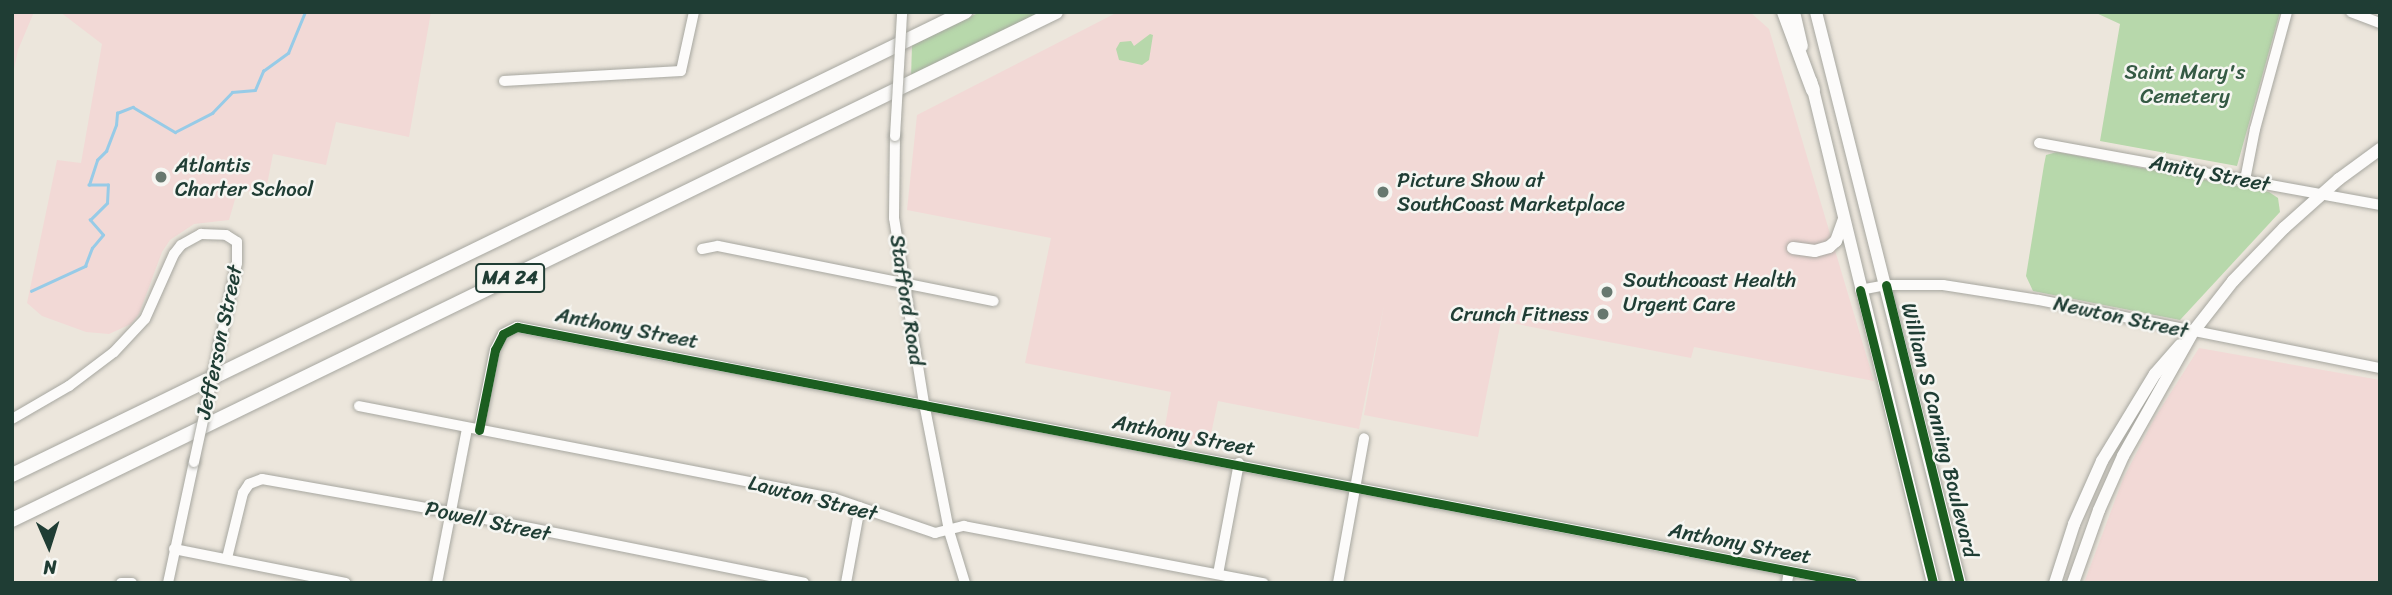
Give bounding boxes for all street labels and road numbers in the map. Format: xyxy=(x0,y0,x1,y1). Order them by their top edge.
street label: Amity Street xyxy=(2148,149,2272,197)
street label: Stafford Road xyxy=(884,233,930,367)
road number: MA 24 xyxy=(475,262,545,294)
street label: Jefferson Street xyxy=(190,263,248,421)
street label: Newton Street xyxy=(2051,290,2191,344)
street label: William S Canning Boulevard xyxy=(1896,300,1984,560)
street label: Anthony Street xyxy=(554,302,700,354)
street label: Anthony Street xyxy=(1111,409,1257,461)
street label: Lawton Street xyxy=(746,470,880,526)
street label: Powell Street xyxy=(423,495,553,547)
street label: Anthony Street xyxy=(1667,517,1813,569)

